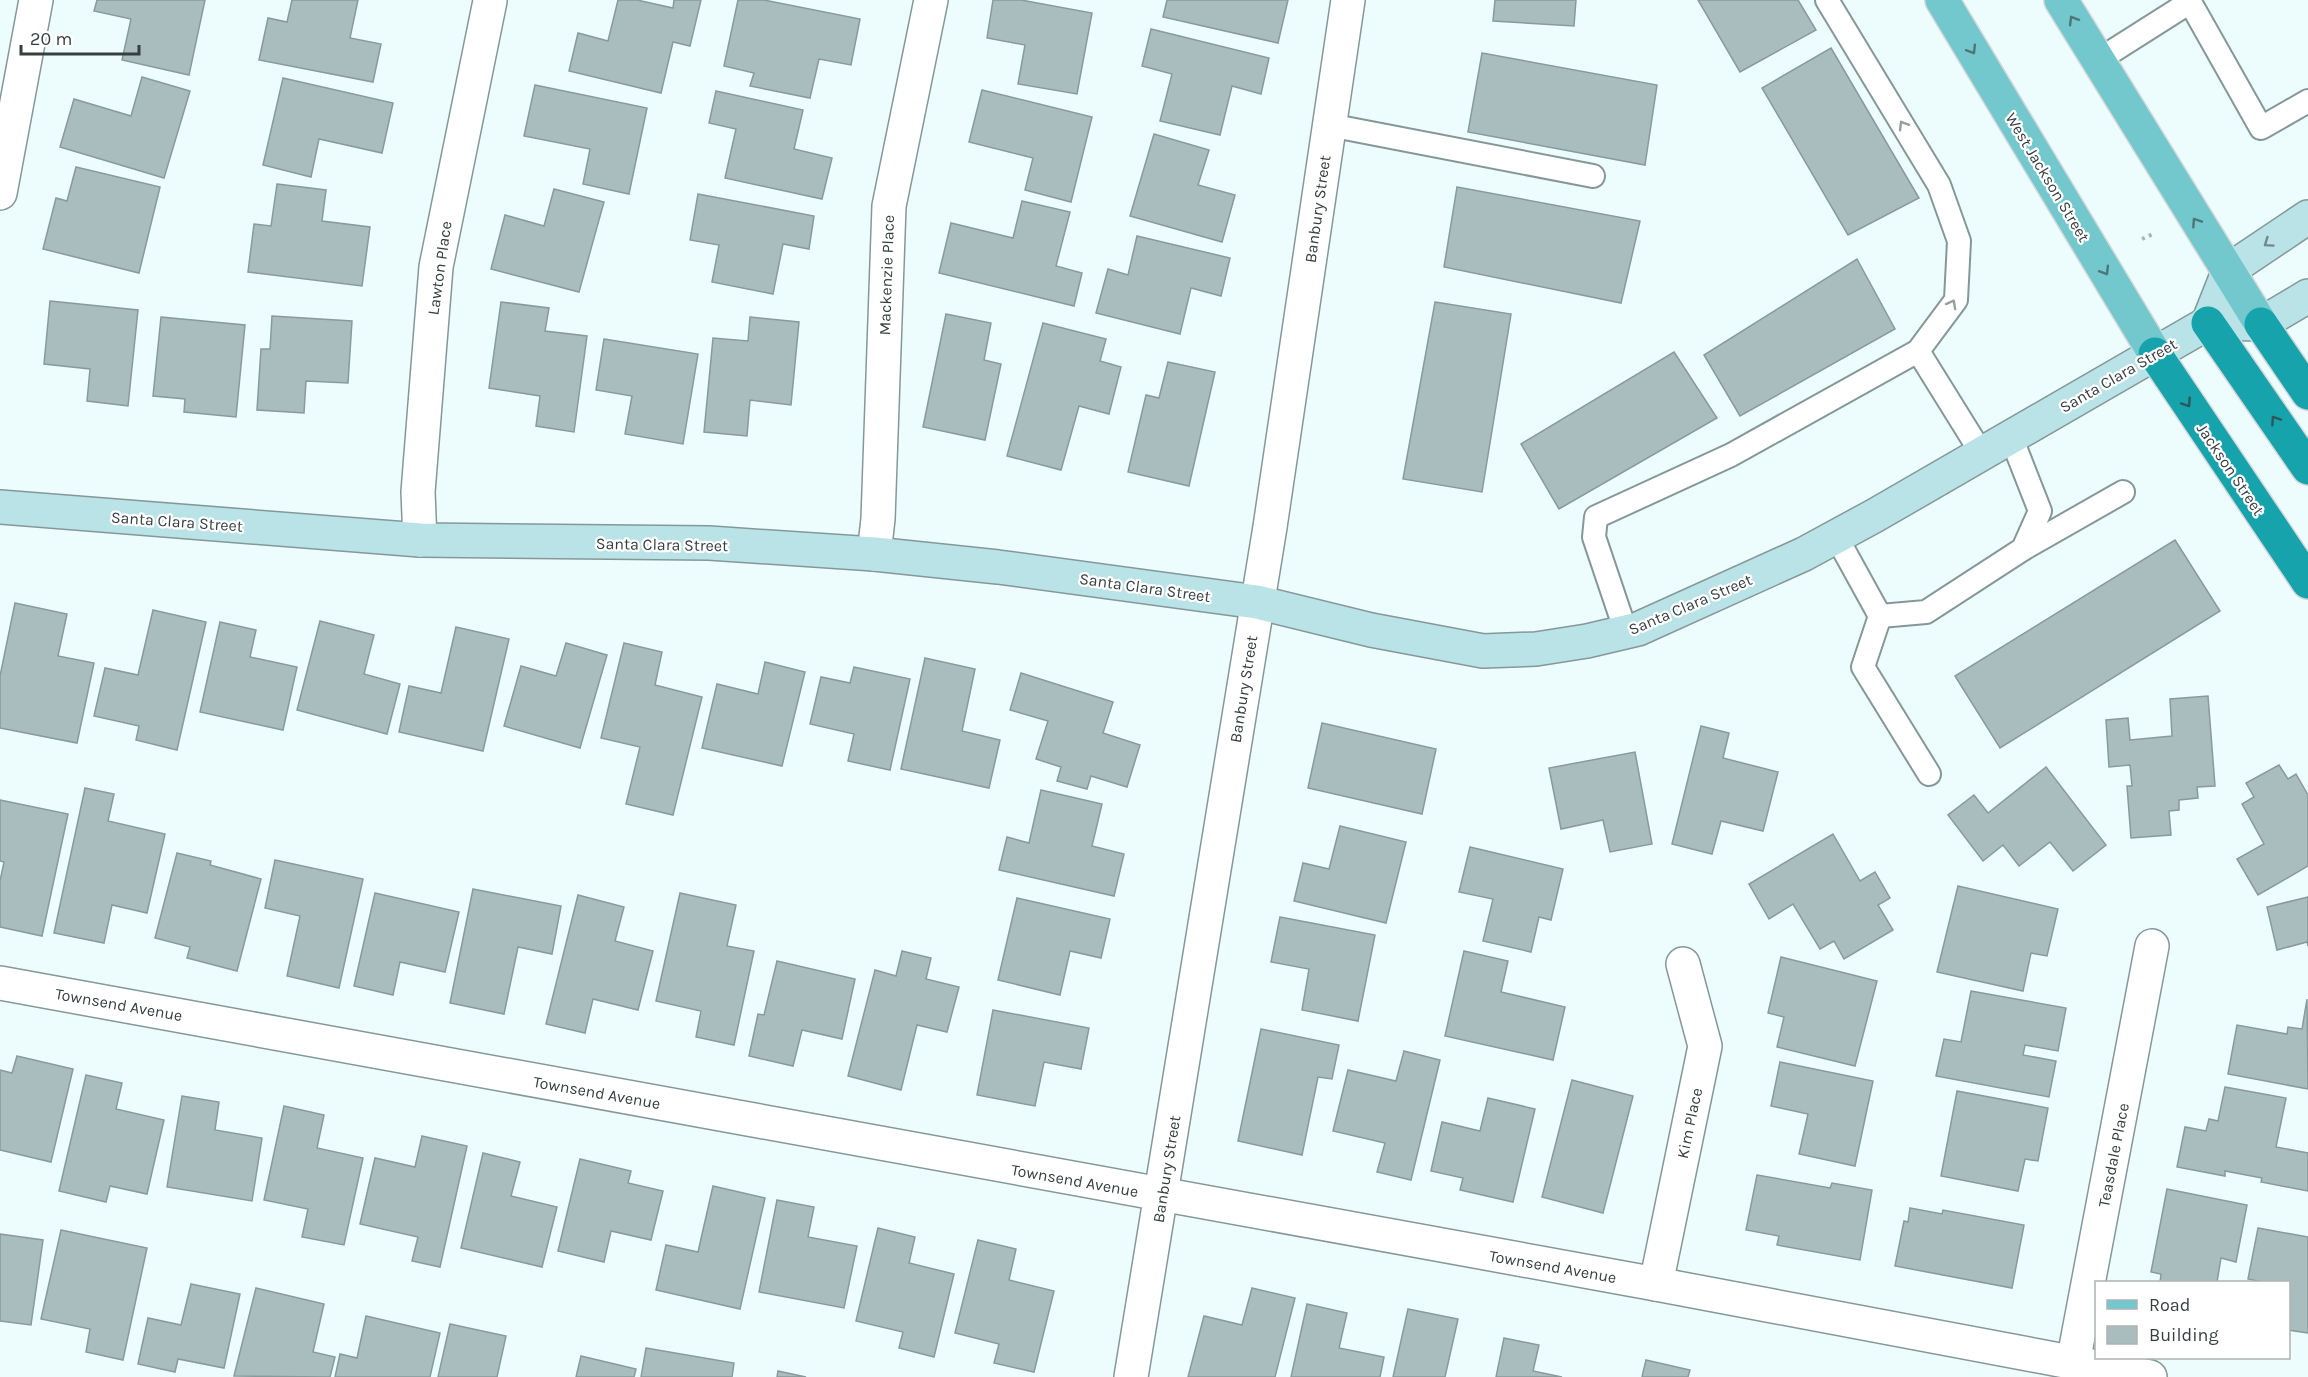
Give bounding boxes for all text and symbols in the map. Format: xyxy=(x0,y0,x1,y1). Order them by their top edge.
one-way arrow xyxy=(2068,16,2080,26)
scale bar xyxy=(21,18,140,56)
text: 20 m xyxy=(30,28,72,50)
one-way arrow xyxy=(1965,44,1977,54)
street label: West Jackson Street xyxy=(2001,109,2094,245)
one-way arrow xyxy=(1898,121,1910,131)
street label: Banbury Street xyxy=(1301,154,1334,264)
street label: Mackenzie Place xyxy=(875,214,898,336)
one-way arrow xyxy=(2192,218,2203,229)
street label: Lawton Place xyxy=(423,220,455,316)
one-way arrow xyxy=(2263,236,2274,247)
one-way arrow xyxy=(2098,265,2110,275)
one-way arrow xyxy=(1945,300,1956,310)
street label: Santa Clara Street xyxy=(2056,334,2180,417)
one-way arrow xyxy=(2180,396,2191,407)
one-way arrow xyxy=(2271,415,2282,426)
street label: Jackson Street xyxy=(2193,420,2268,519)
street label: Santa Clara Street xyxy=(110,507,244,536)
street label: Santa Clara Street xyxy=(596,534,728,555)
street label: Santa Clara Street xyxy=(1078,569,1212,606)
street label: Santa Clara Street xyxy=(1626,570,1755,639)
street label: Banbury Street xyxy=(1226,634,1261,744)
street label: Townsend Avenue xyxy=(54,984,184,1025)
street label: Townsend Avenue xyxy=(532,1072,662,1113)
street label: Kim Place xyxy=(1673,1086,1706,1160)
street label: Teasdale Place xyxy=(2094,1101,2133,1209)
street label: Banbury Street xyxy=(1149,1114,1184,1224)
street label: Townsend Avenue xyxy=(1010,1160,1140,1201)
street label: Townsend Avenue xyxy=(1488,1246,1618,1287)
legend xyxy=(2095,1281,2290,1359)
text: Road xyxy=(2149,1294,2190,1316)
text: Building xyxy=(2149,1324,2219,1346)

